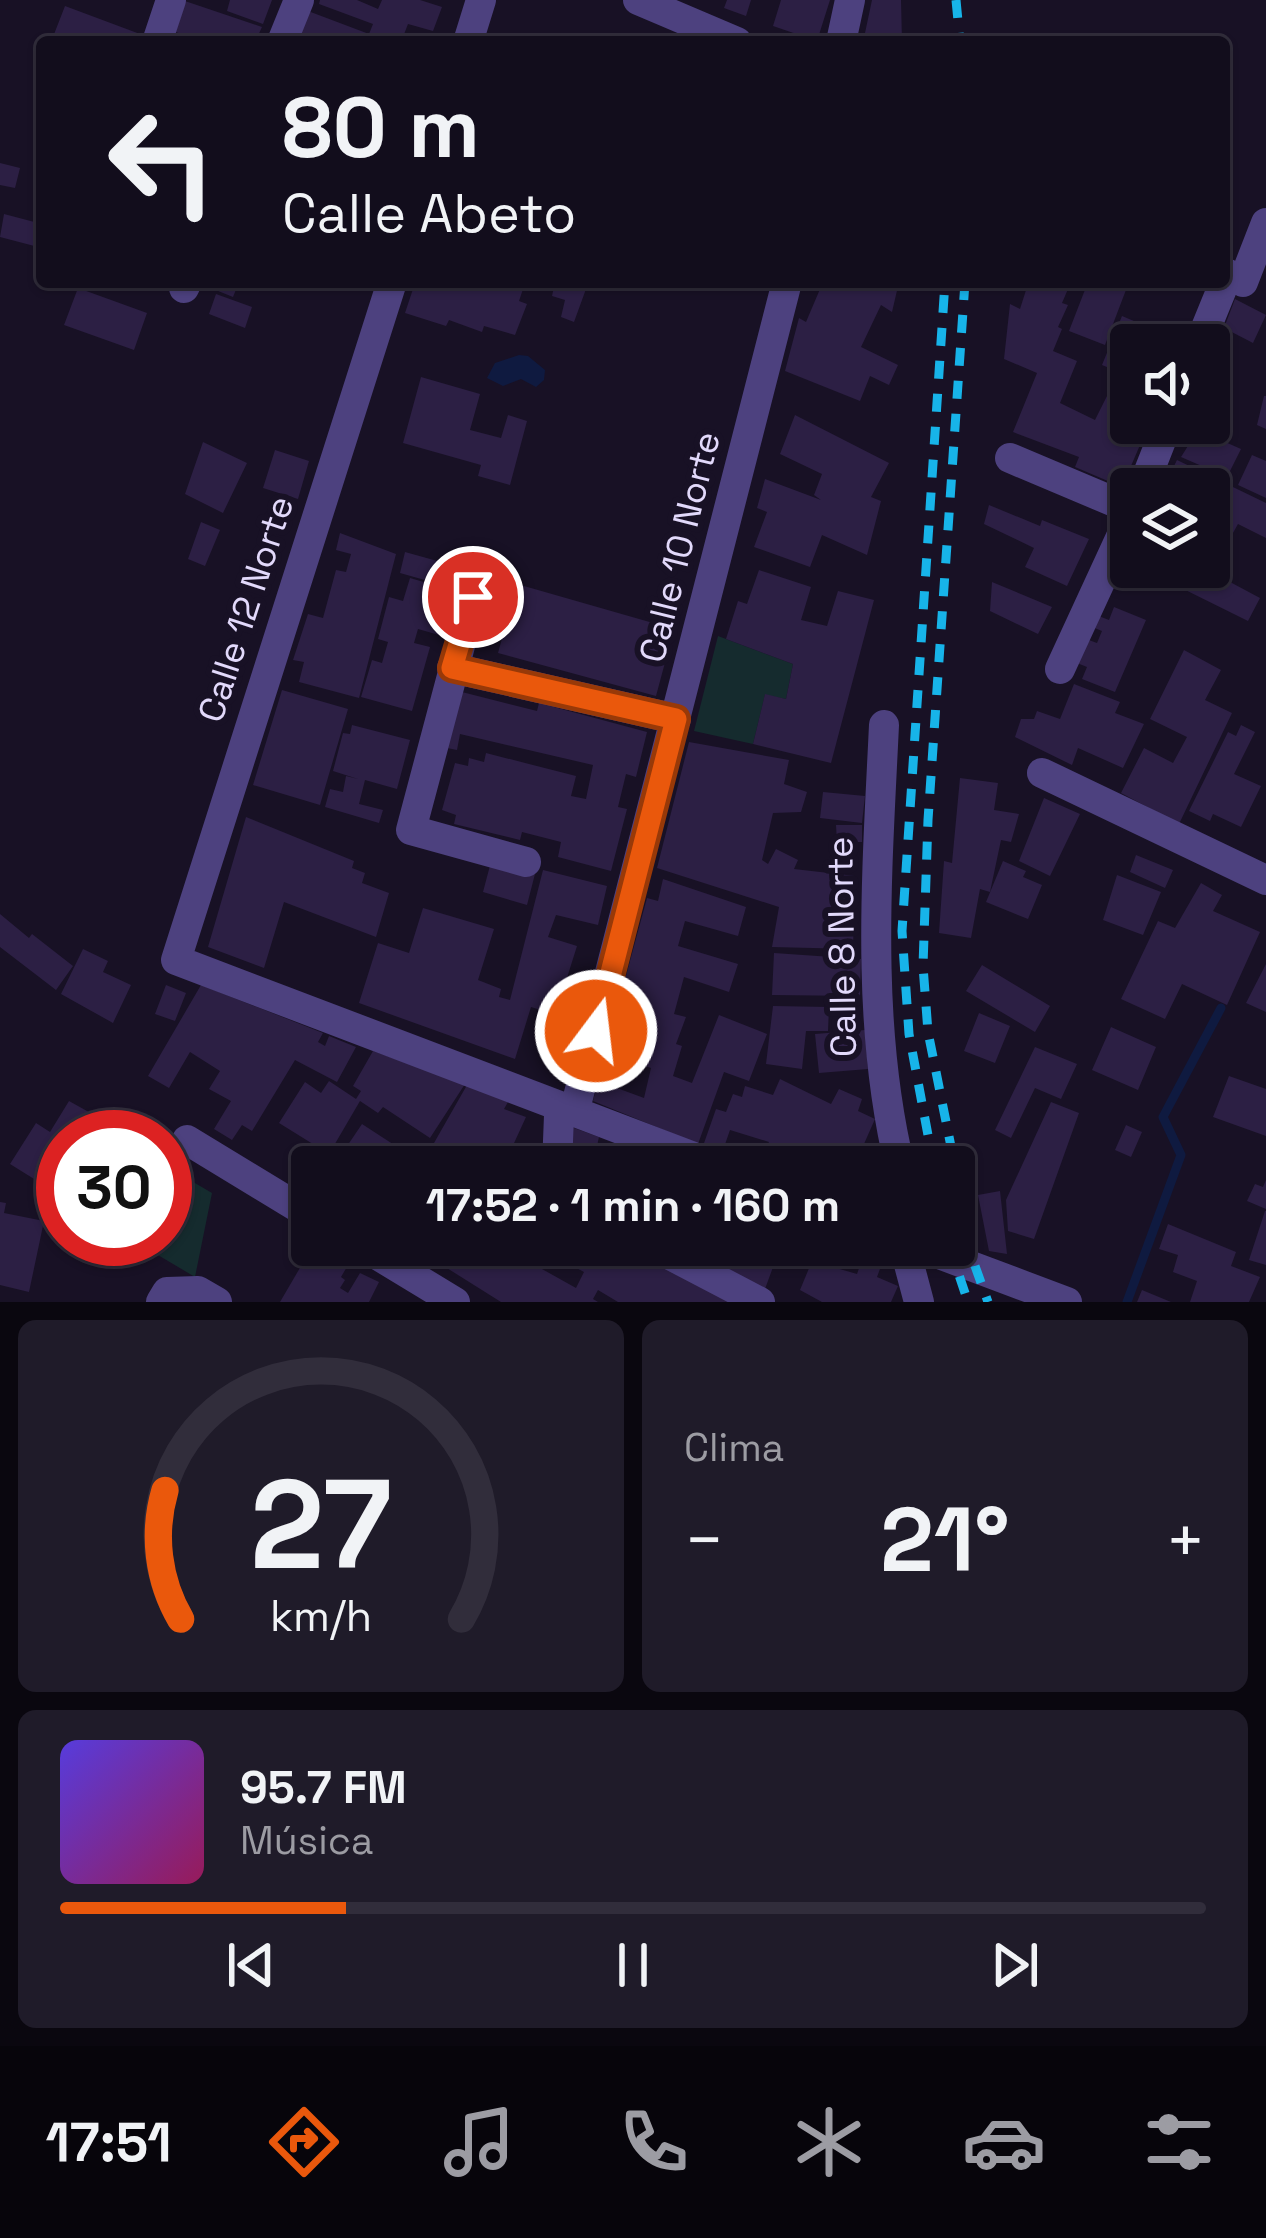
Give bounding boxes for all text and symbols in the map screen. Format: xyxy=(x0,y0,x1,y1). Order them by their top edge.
text: 80 m xyxy=(282,74,480,182)
icon: left xyxy=(84,84,240,240)
text: Calle Abeto xyxy=(282,179,576,248)
map controls xyxy=(1110,324,1230,588)
button: sound xyxy=(1110,324,1230,444)
street label: Calle 10 Norte xyxy=(629,427,731,667)
button: layers xyxy=(1110,468,1230,588)
street label: Calle 12 Norte xyxy=(188,490,304,728)
pin xyxy=(422,546,524,648)
icon: arrive xyxy=(440,564,506,630)
street label: Calle 8 Norte xyxy=(817,836,867,1058)
position arrow xyxy=(533,968,659,1094)
speed limit sign: 30 xyxy=(36,1110,192,1266)
text: 17:52 · 1 min · 160 m xyxy=(426,1177,840,1234)
text: Clima xyxy=(684,1423,784,1472)
text: 27 xyxy=(250,1445,392,1604)
text: 21° xyxy=(880,1482,1010,1597)
text: − xyxy=(684,1498,725,1582)
text: + xyxy=(1165,1498,1206,1582)
text: km/h xyxy=(270,1589,372,1644)
text: 95.7 FM xyxy=(240,1759,407,1816)
text: Música xyxy=(240,1816,373,1865)
icon: previous xyxy=(218,1932,284,1998)
icon: pause xyxy=(600,1932,666,1998)
icon: next xyxy=(982,1932,1048,1998)
icon: directions xyxy=(262,2100,346,2184)
icon: music xyxy=(437,2100,521,2184)
icon: phone xyxy=(612,2100,696,2184)
icon: climate xyxy=(787,2100,871,2184)
icon: car xyxy=(962,2100,1046,2184)
icon: filters xyxy=(1137,2100,1221,2184)
text: 17:51 xyxy=(45,2108,172,2177)

